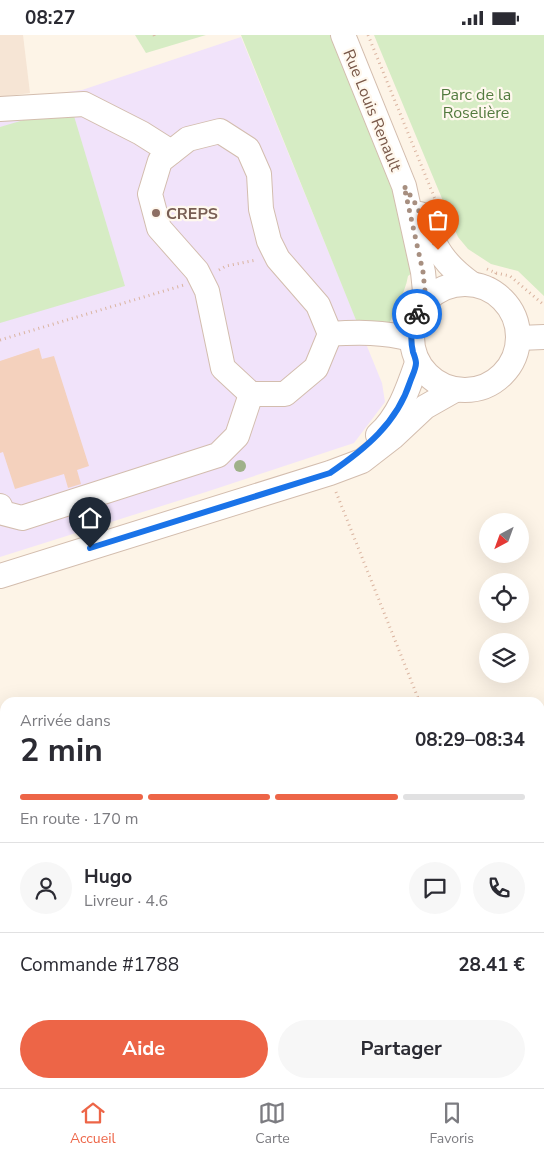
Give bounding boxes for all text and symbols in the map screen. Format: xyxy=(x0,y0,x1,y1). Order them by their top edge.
text: 08:27 xyxy=(25,5,75,31)
street label: Rue Louis Renault xyxy=(338,46,407,175)
park label: Parc de la Roselière xyxy=(441,84,511,124)
pin xyxy=(417,199,459,250)
place label: CREPS xyxy=(166,203,218,225)
icon: bag xyxy=(424,206,452,234)
marker: CREPS xyxy=(150,207,162,219)
courier xyxy=(392,289,442,339)
icon: bike xyxy=(403,300,431,328)
pin xyxy=(69,497,111,548)
icon: home xyxy=(76,504,104,532)
north arrow xyxy=(479,513,529,563)
map controls xyxy=(479,513,529,683)
button: locate xyxy=(479,573,529,623)
button: layers xyxy=(479,633,529,683)
text: Arrivée dans xyxy=(20,710,111,732)
text: 08:29–08:34 xyxy=(415,727,525,753)
text: 2 min xyxy=(20,729,103,772)
text: En route · 170 m xyxy=(20,808,139,830)
button: person xyxy=(20,862,72,914)
button: chat xyxy=(409,862,461,914)
button: phone xyxy=(473,862,525,914)
text: Hugo xyxy=(84,864,132,890)
text: Livreur · 4.6 xyxy=(84,890,168,912)
text: Commande #1788 xyxy=(20,952,179,978)
text: 28.41 € xyxy=(458,952,525,978)
button: Aide xyxy=(20,1020,268,1078)
button: Partager xyxy=(278,1020,525,1078)
tab: Accueil xyxy=(70,1099,116,1148)
tab: Carte xyxy=(255,1099,290,1148)
tab: Favoris xyxy=(429,1099,474,1148)

